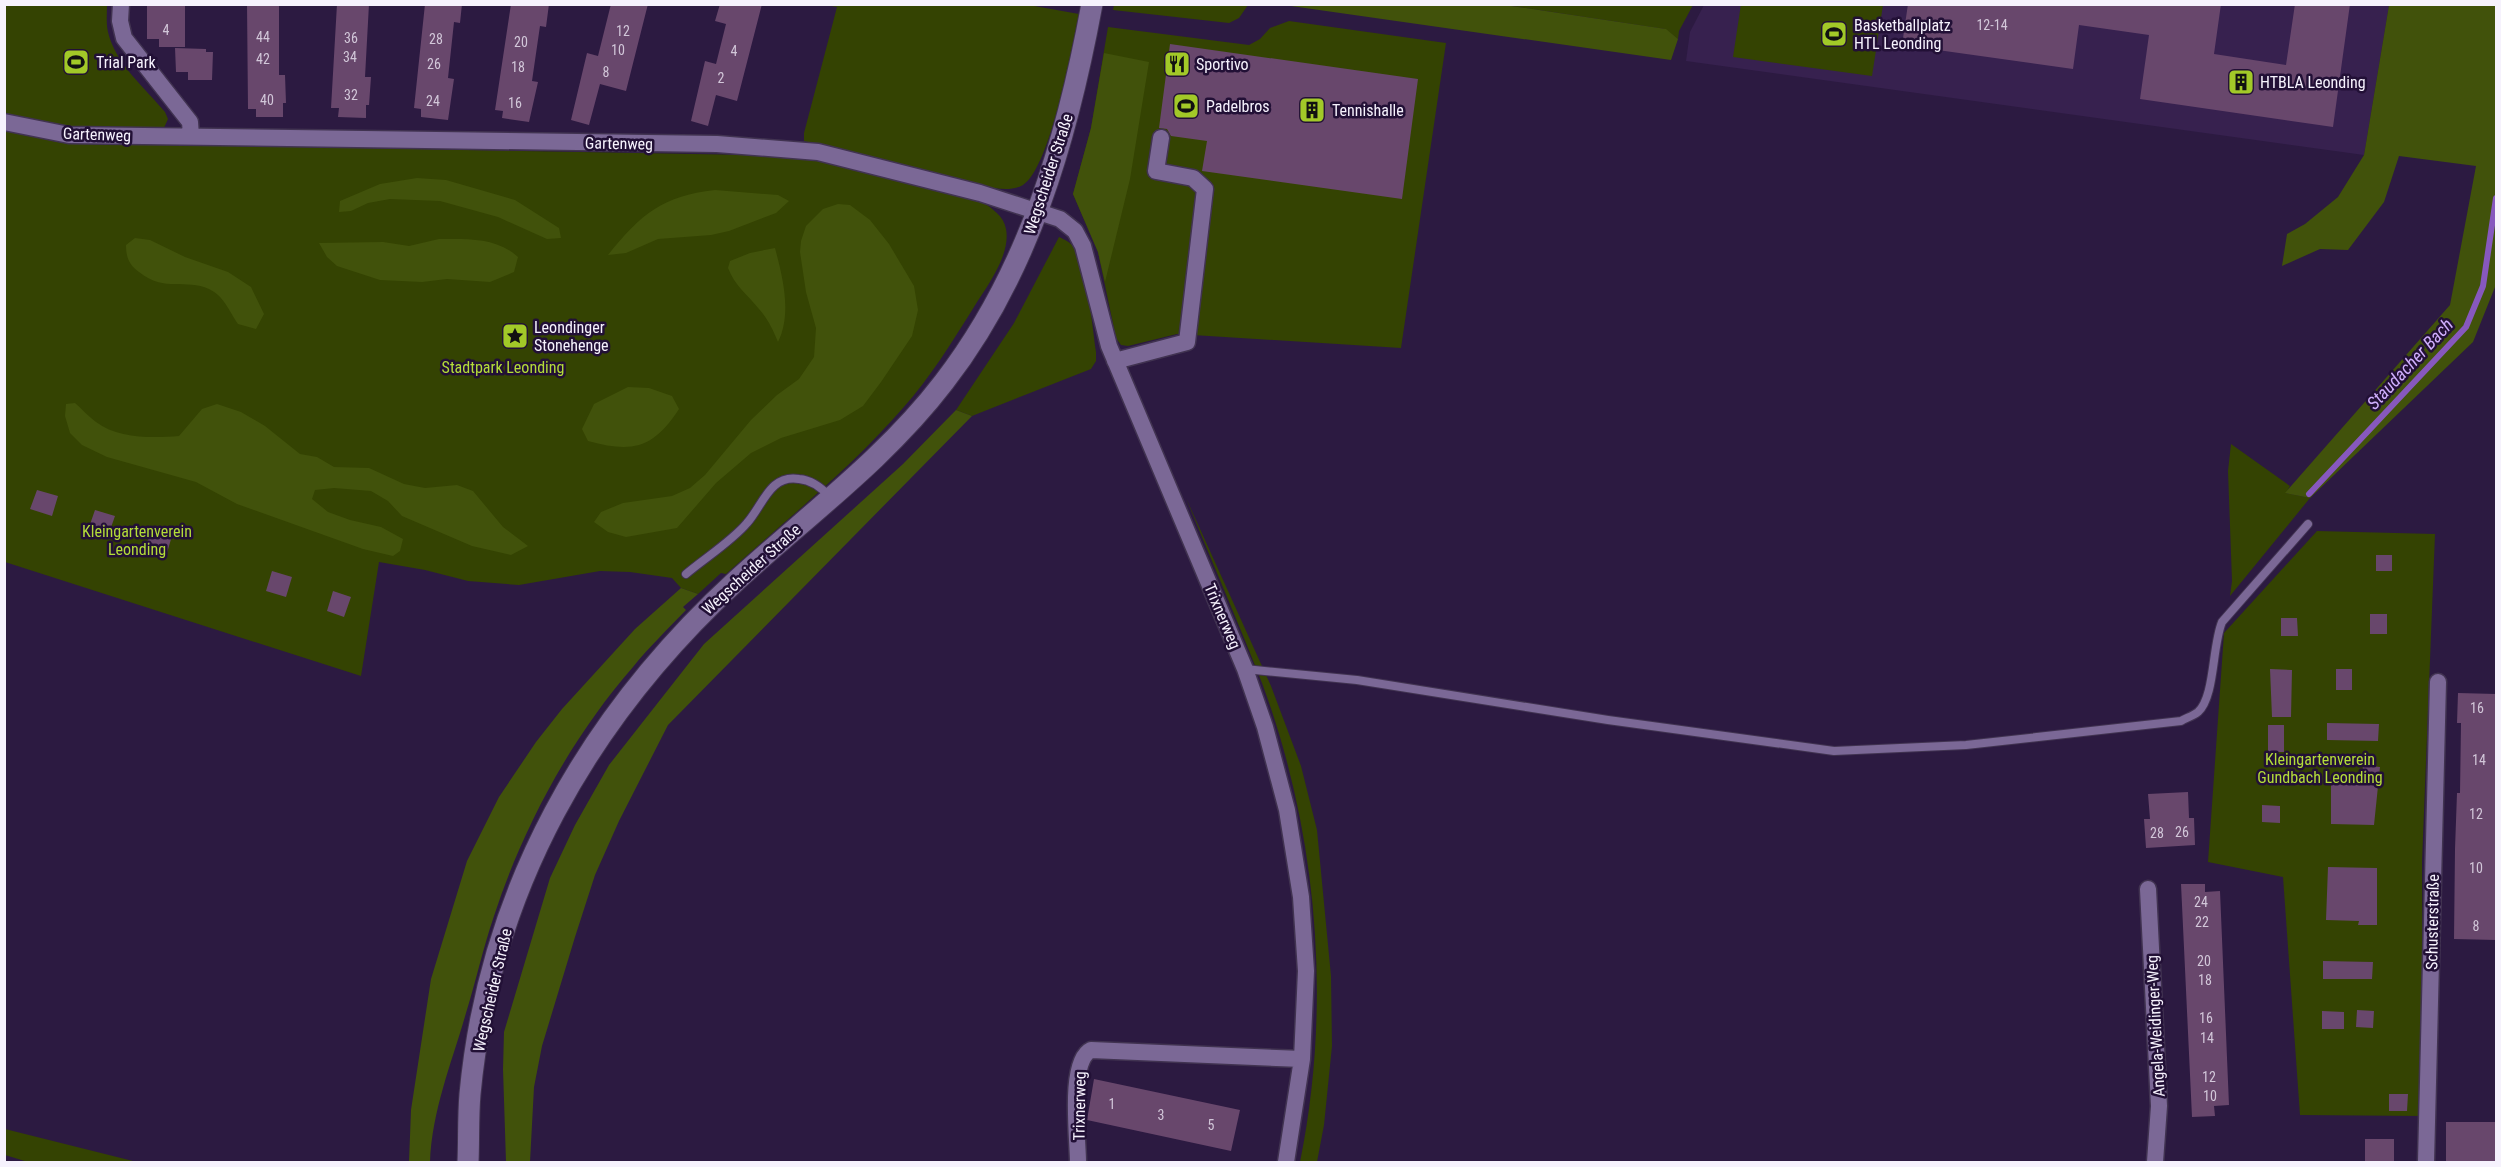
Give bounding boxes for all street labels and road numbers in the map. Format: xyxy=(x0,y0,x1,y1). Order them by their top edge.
street label: Wegscheider Straße xyxy=(1020,111,1077,237)
street label: Gartenweg xyxy=(63,124,131,145)
street label: Gartenweg xyxy=(585,133,653,154)
street label: Wegscheider Straße xyxy=(698,520,805,619)
street label: Trixnerweg xyxy=(1200,581,1245,652)
street label: Schusterstraße xyxy=(2422,874,2443,970)
street label: Wegscheider Straße xyxy=(469,927,516,1054)
street label: Angela-Weidinger-Weg xyxy=(2142,955,2169,1097)
street label: Trixnerweg xyxy=(1069,1071,1090,1141)

